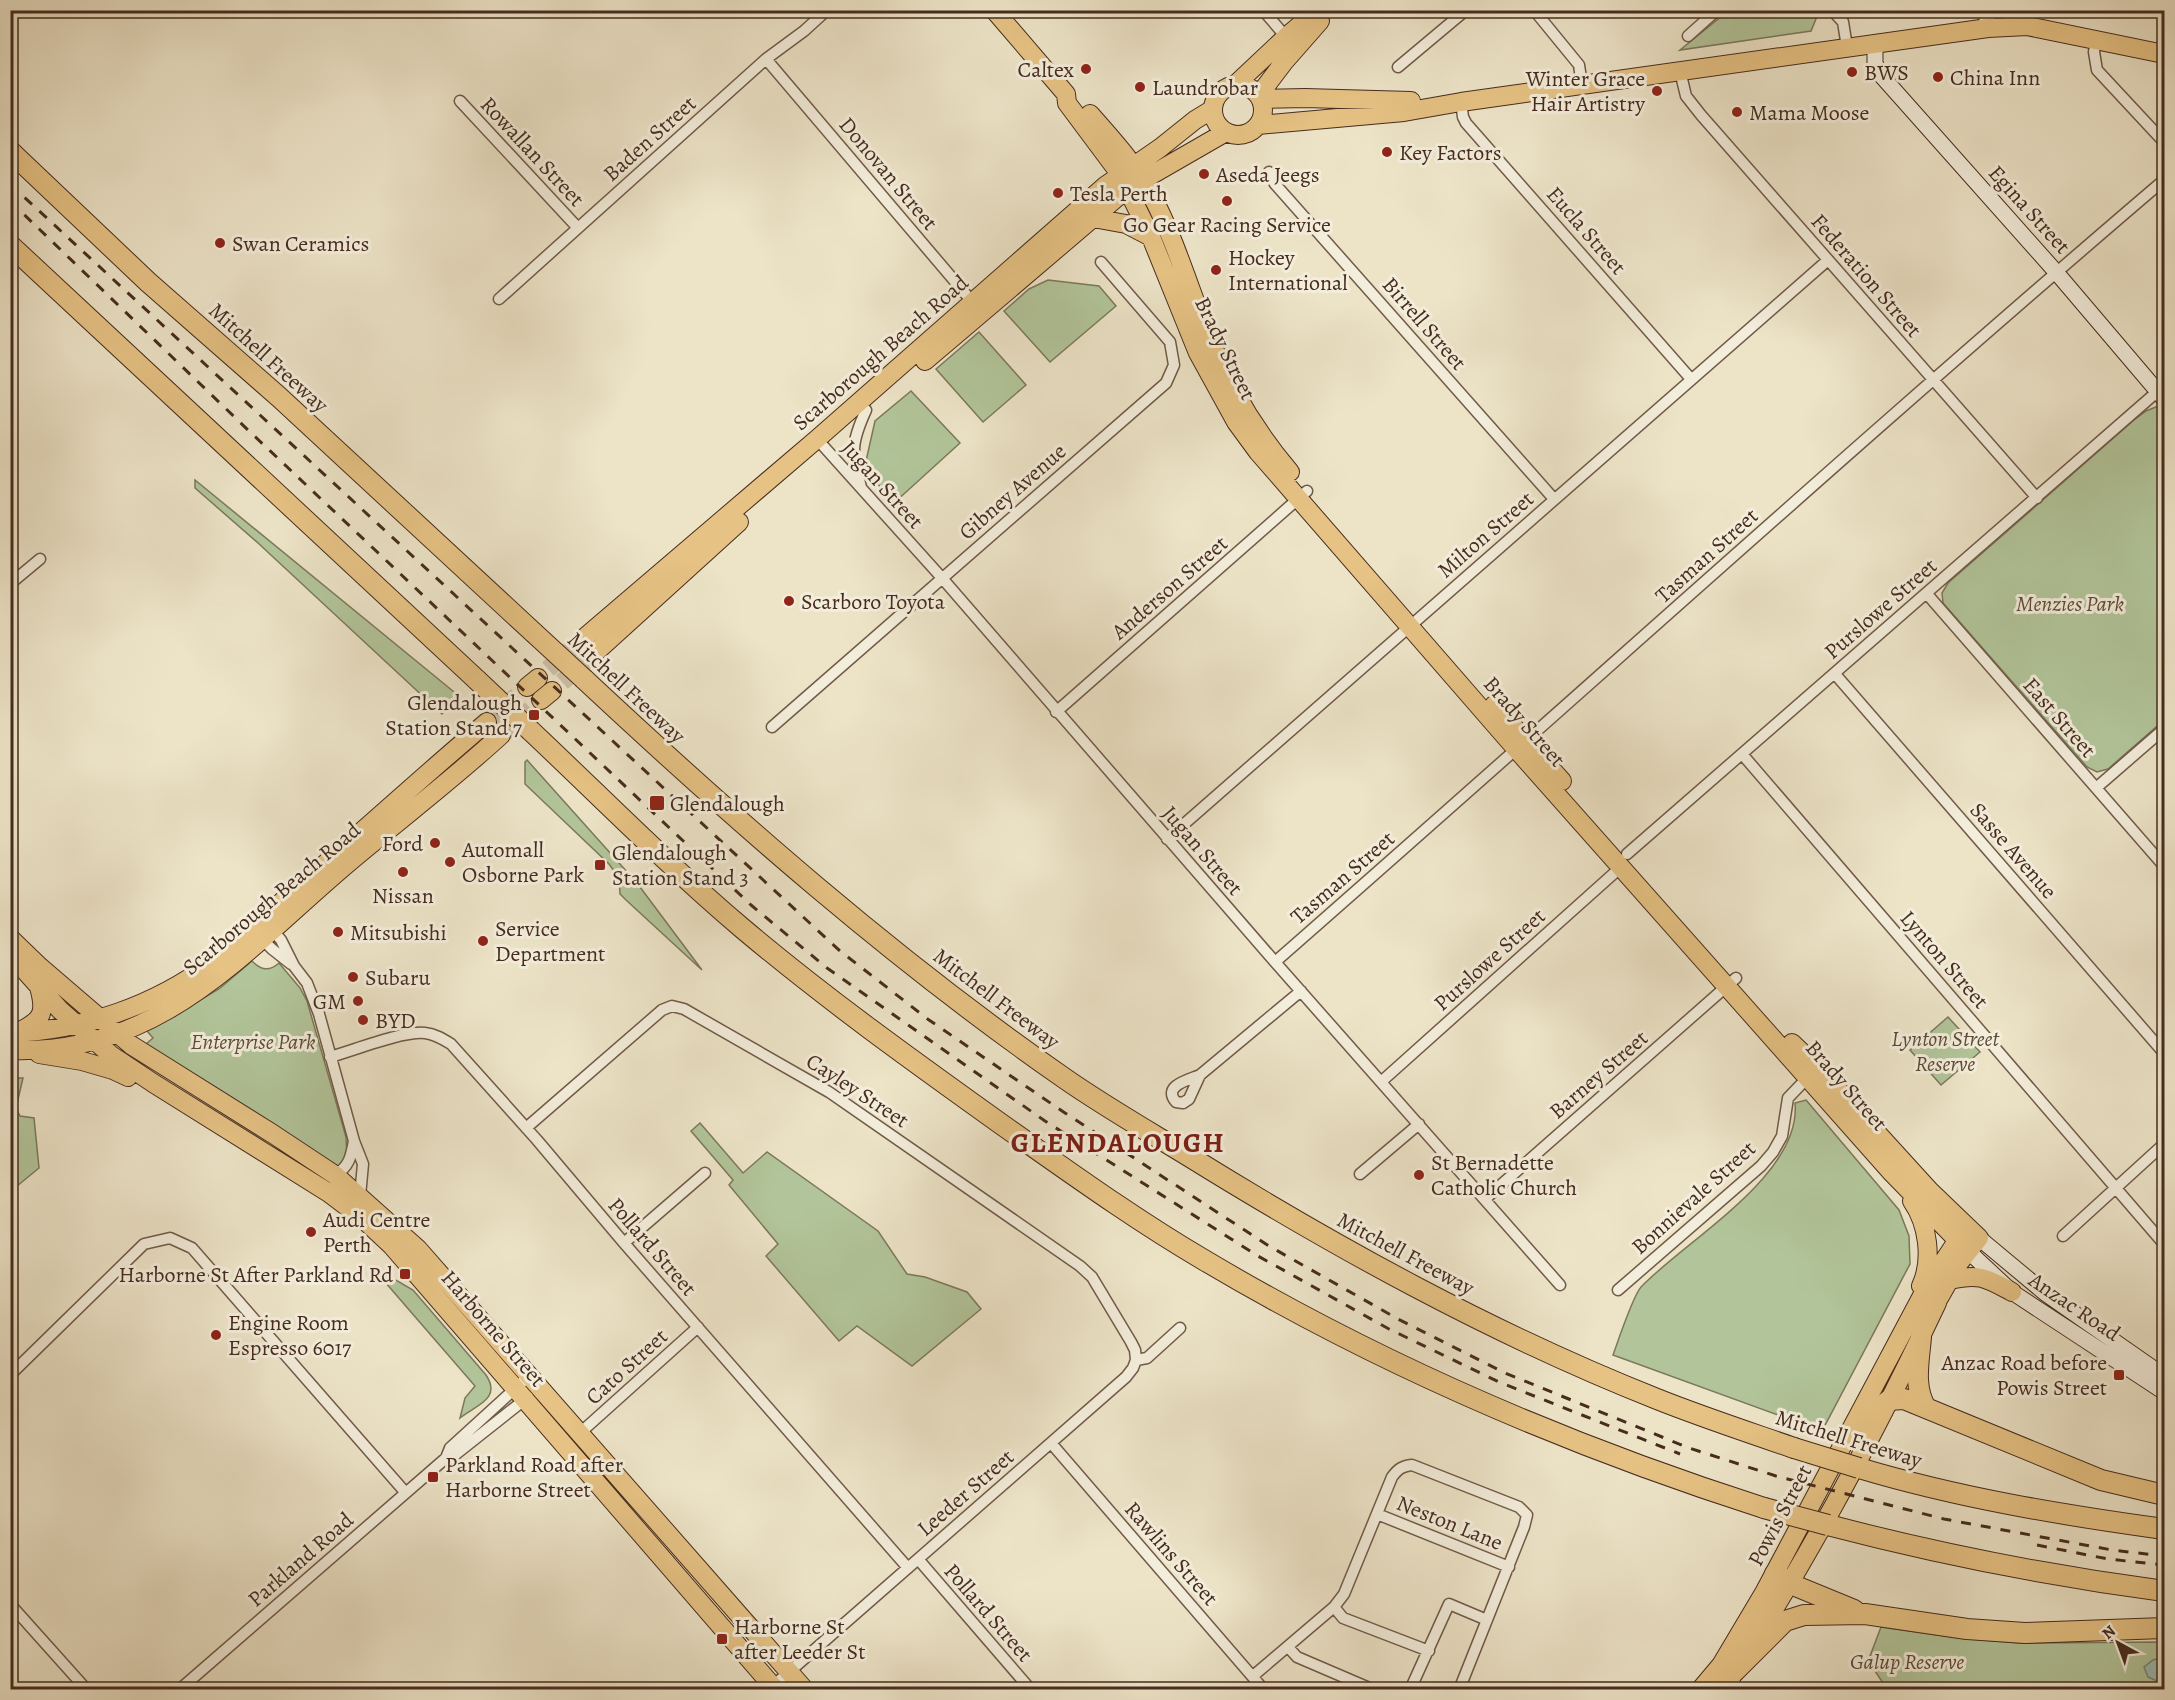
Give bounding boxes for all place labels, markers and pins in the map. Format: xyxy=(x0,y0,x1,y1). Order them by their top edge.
place label: Caltex xyxy=(1017,55,1075,85)
place label: BWS xyxy=(1864,58,1909,88)
marker: Caltex xyxy=(1079,62,1093,76)
place label: China Inn xyxy=(1950,63,2040,93)
place label: Winter Grace Hair Artistry xyxy=(1525,64,1645,119)
marker: BWS xyxy=(1845,65,1859,79)
marker: China Inn xyxy=(1931,70,1945,84)
place label: Laundrobar xyxy=(1152,73,1258,103)
marker: Laundrobar xyxy=(1133,80,1147,94)
marker: Winter Grace Hair Artistry xyxy=(1650,84,1664,98)
place label: Mama Moose xyxy=(1749,98,1869,128)
marker: Mama Moose xyxy=(1730,105,1744,119)
place label: Key Factors xyxy=(1399,138,1502,168)
marker: Key Factors xyxy=(1380,145,1394,159)
place label: Aseda Jeegs xyxy=(1215,160,1320,190)
marker: Aseda Jeegs xyxy=(1197,167,1211,181)
place label: Tesla Perth xyxy=(1070,179,1168,209)
marker: Tesla Perth xyxy=(1051,186,1065,200)
marker: Go Gear Racing Service xyxy=(1220,194,1234,208)
place label: Go Gear Racing Service xyxy=(1123,210,1331,240)
place label: Swan Ceramics xyxy=(232,229,369,259)
marker: Swan Ceramics xyxy=(213,236,227,250)
place label: Hockey International xyxy=(1228,243,1348,298)
marker: Hockey International xyxy=(1209,263,1223,277)
place label: Scarboro Toyota xyxy=(801,587,946,617)
marker: Scarboro Toyota xyxy=(782,594,796,608)
place label: Glendalough Station Stand 7 xyxy=(385,688,523,743)
marker: Glendalough Station Stand 7 xyxy=(527,708,541,722)
place label: Glendalough xyxy=(670,789,785,819)
marker: Glendalough xyxy=(648,794,666,812)
place label: Ford xyxy=(382,829,423,859)
place label: Automall Osborne Park xyxy=(461,835,584,890)
marker: Ford xyxy=(428,836,442,850)
place label: Glendalough Station Stand 3 xyxy=(612,838,749,893)
marker: Automall Osborne Park xyxy=(443,855,457,869)
marker: Glendalough Station Stand 3 xyxy=(593,858,607,872)
marker: Nissan xyxy=(396,865,410,879)
place label: Nissan xyxy=(372,881,434,911)
place label: Service Department xyxy=(495,914,605,969)
place label: Mitsubishi xyxy=(350,918,447,948)
marker: Mitsubishi xyxy=(331,925,345,939)
marker: Service Department xyxy=(476,934,490,948)
place label: Subaru xyxy=(365,963,430,993)
marker: Subaru xyxy=(346,970,360,984)
place label: GM xyxy=(313,987,346,1017)
marker: GM xyxy=(351,994,365,1008)
place label: BYD xyxy=(375,1006,415,1036)
marker: BYD xyxy=(356,1013,370,1027)
place label: St Bernadette Catholic Church xyxy=(1431,1148,1577,1203)
marker: St Bernadette Catholic Church xyxy=(1412,1168,1426,1182)
place label: Audi Centre Perth xyxy=(322,1205,430,1260)
marker: Audi Centre Perth xyxy=(304,1225,318,1239)
place label: Harborne St After Parkland Rd xyxy=(119,1260,393,1290)
marker: Harborne St After Parkland Rd xyxy=(398,1267,412,1281)
place label: Engine Room Espresso 6017 xyxy=(228,1308,352,1363)
marker: Engine Room Espresso 6017 xyxy=(209,1328,223,1342)
place label: Anzac Road before Powis Street xyxy=(1940,1348,2107,1403)
marker: Anzac Road before Powis Street xyxy=(2112,1368,2126,1382)
place label: Parkland Road after Harborne Street xyxy=(445,1450,623,1505)
marker: Parkland Road after Harborne Street xyxy=(426,1470,440,1484)
place label: Harborne St after Leeder St xyxy=(734,1612,865,1667)
marker: Harborne St after Leeder St xyxy=(715,1632,729,1646)

